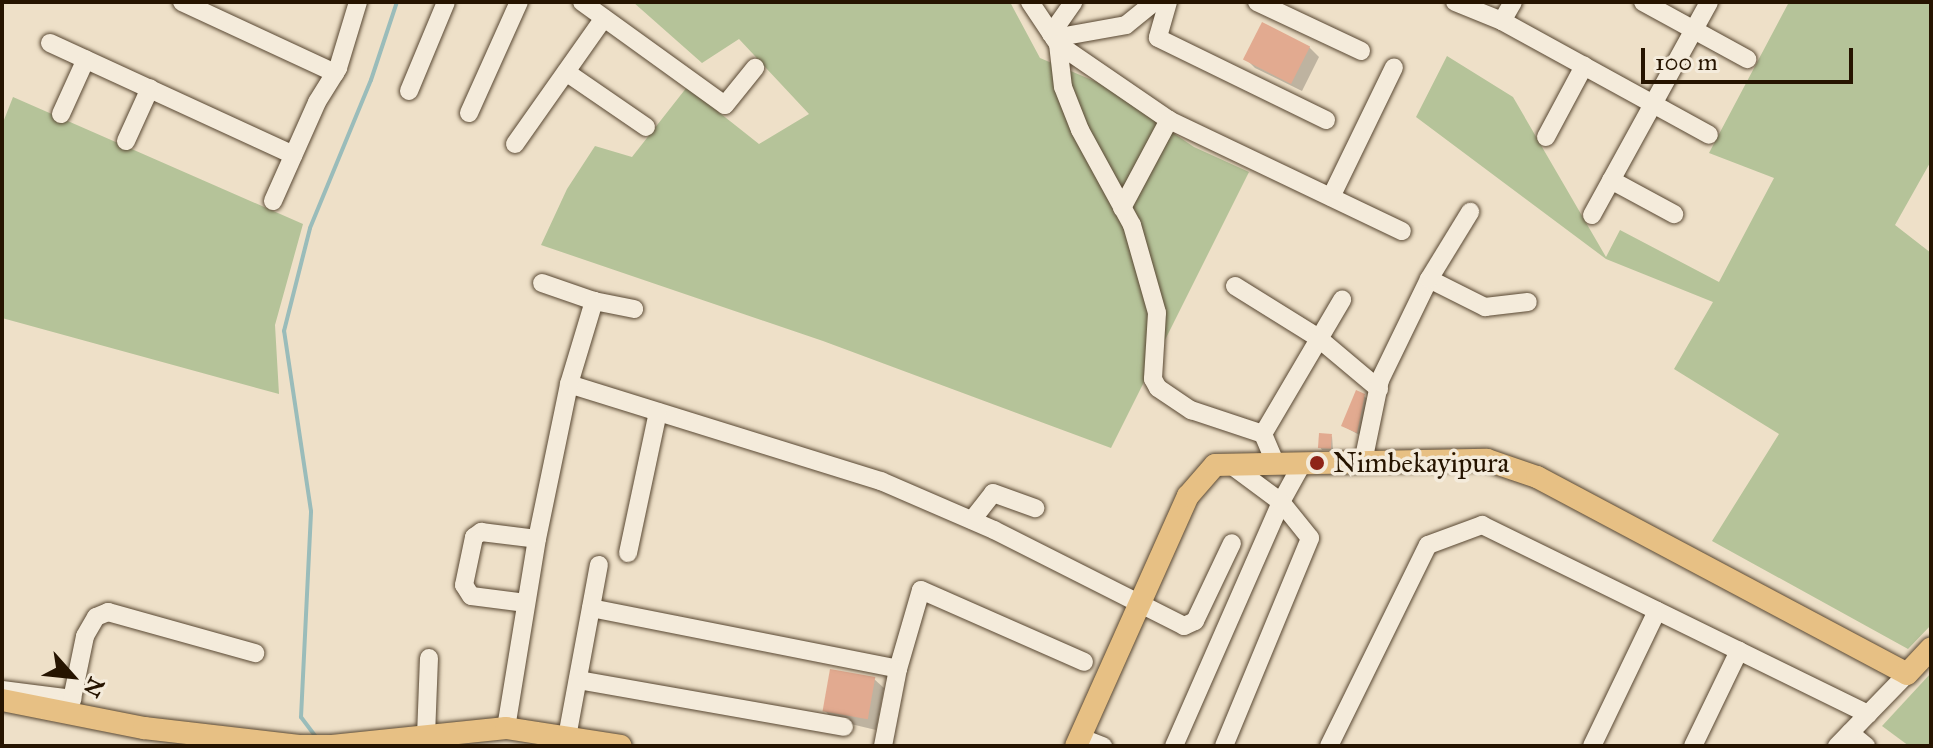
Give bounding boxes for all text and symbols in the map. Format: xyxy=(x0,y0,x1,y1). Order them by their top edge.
scale bar xyxy=(1645,32,1857,82)
text: 100 m xyxy=(1655,47,1718,77)
place label: Nimbekayipura xyxy=(1333,446,1509,480)
marker: Nimbekayipura xyxy=(1308,454,1326,472)
north arrow xyxy=(32,636,112,716)
text: N xyxy=(78,673,110,702)

